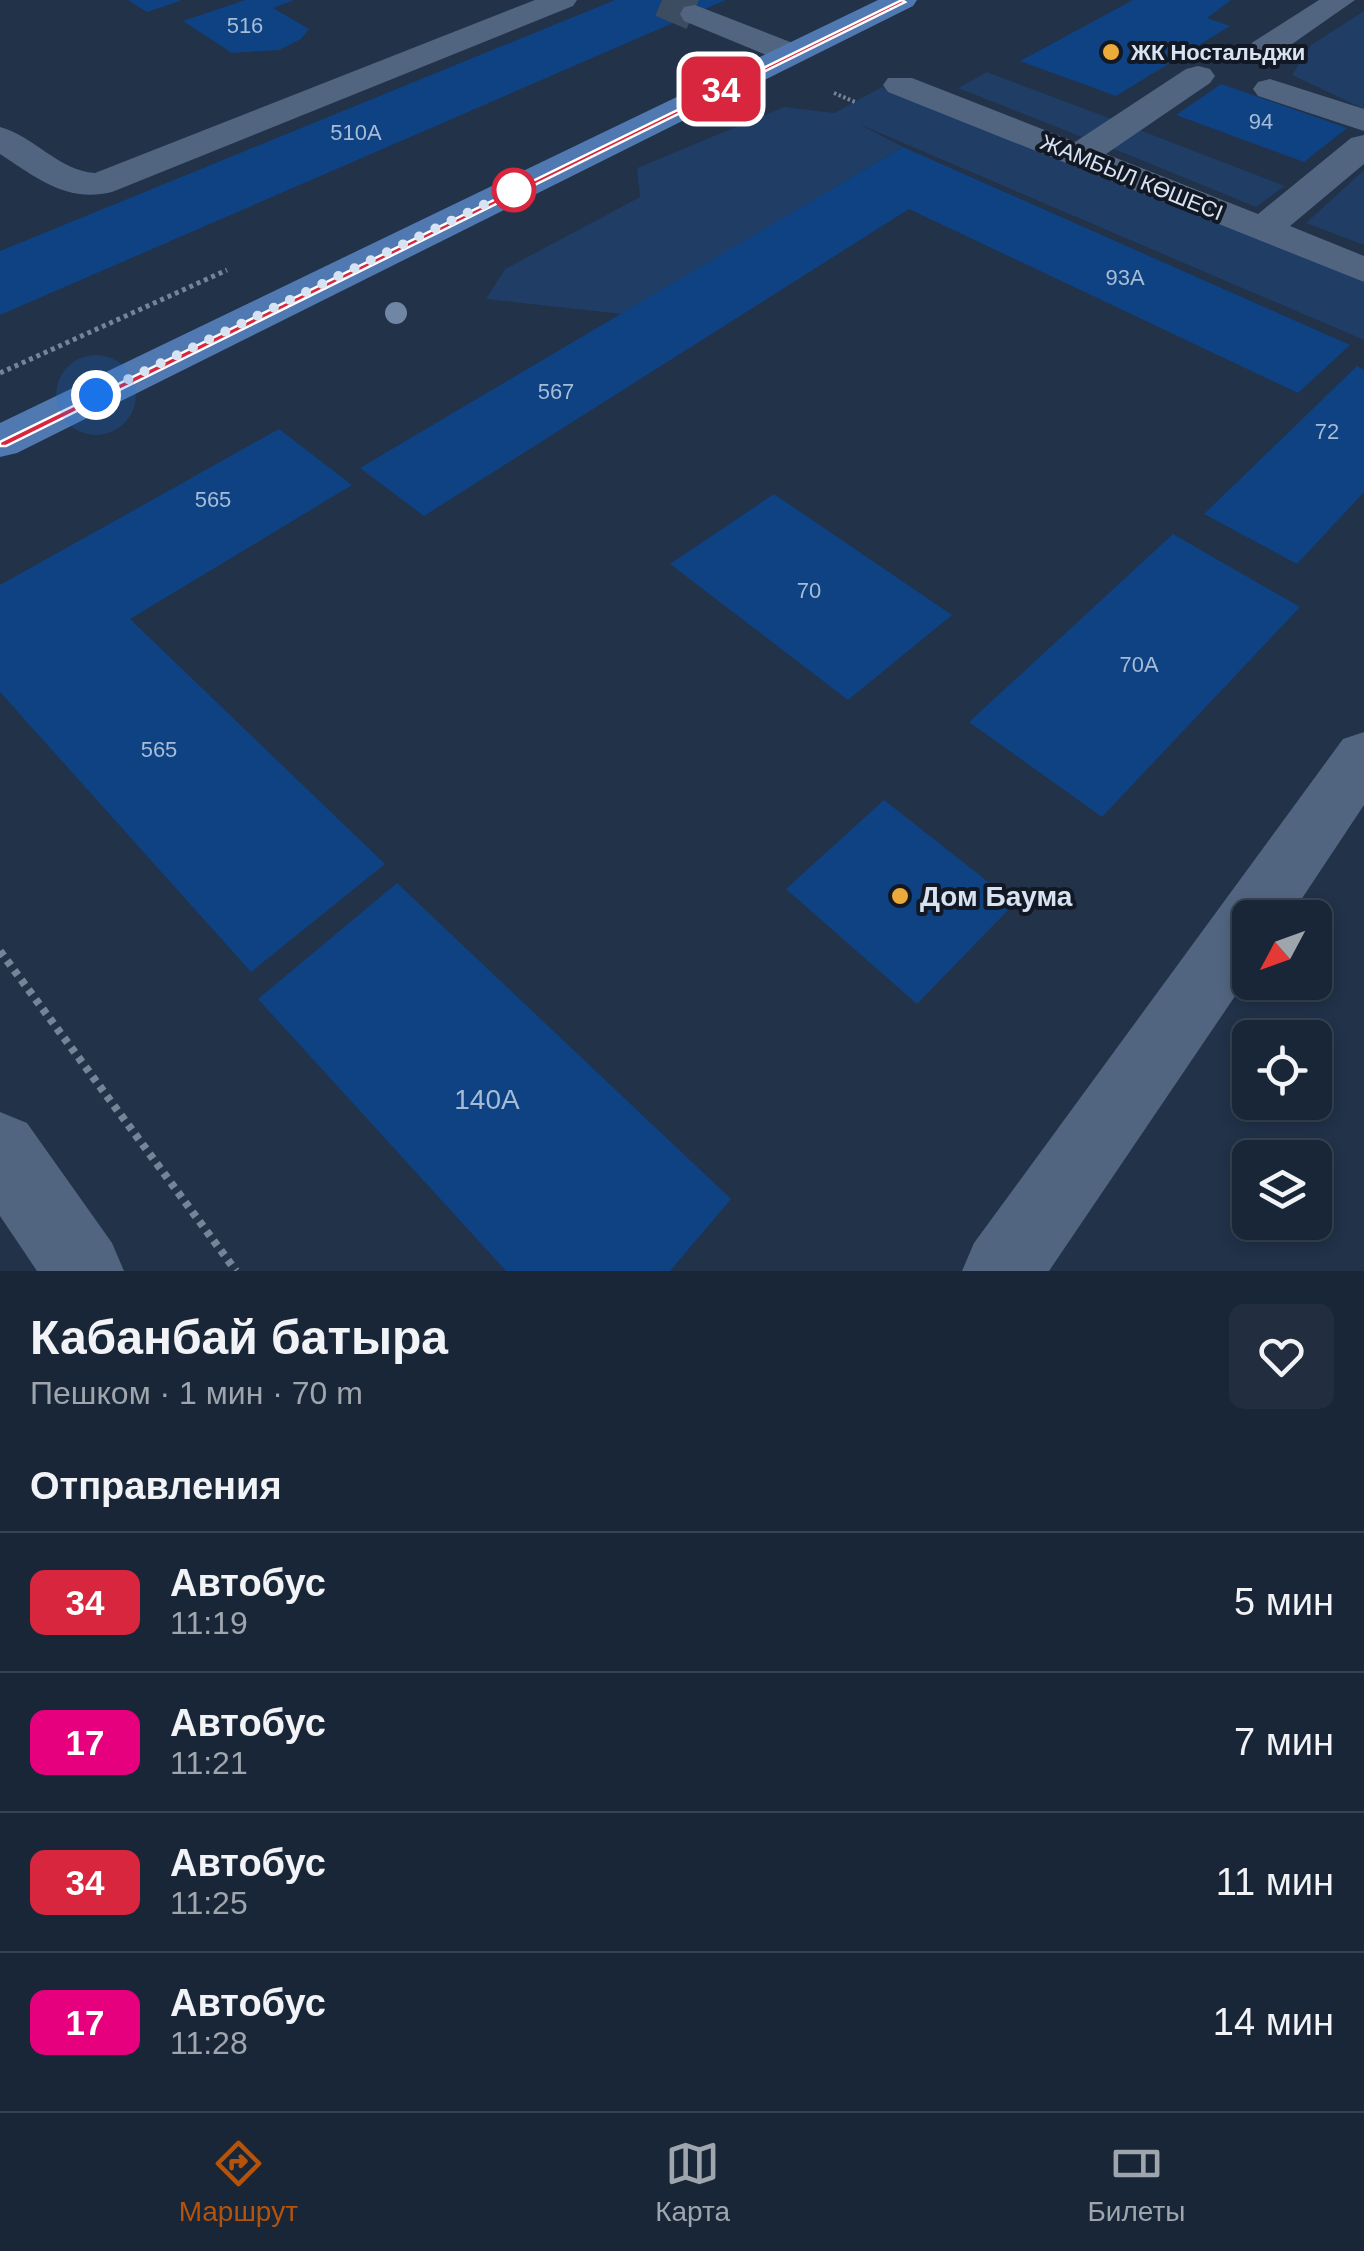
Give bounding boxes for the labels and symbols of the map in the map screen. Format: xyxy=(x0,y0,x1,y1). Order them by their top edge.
house number: 516 xyxy=(227,13,263,38)
place label: ЖК Ностальджи xyxy=(1130,40,1305,65)
marker: ЖК Ностальджи xyxy=(1100,41,1122,63)
line badge: 34 xyxy=(676,56,766,122)
house number: 94 xyxy=(1249,109,1273,134)
house number: 510А xyxy=(330,120,382,145)
street label: ЖАМБЫЛ КӨШЕСІ xyxy=(1037,129,1227,225)
unlabelled marker xyxy=(493,169,535,211)
house number: 93А xyxy=(1105,265,1145,290)
your location xyxy=(71,370,121,420)
house number: 567 xyxy=(538,379,574,404)
house number: 72 xyxy=(1315,419,1339,444)
house number: 565 xyxy=(195,487,231,512)
house number: 70 xyxy=(797,578,821,603)
house number: 70А xyxy=(1119,652,1159,677)
house number: 565 xyxy=(141,737,177,762)
place label: Дом Баума xyxy=(920,881,1073,912)
marker: Дом Баума xyxy=(889,885,911,907)
north arrow xyxy=(1232,900,1332,1000)
house number: 140А xyxy=(454,1084,520,1115)

